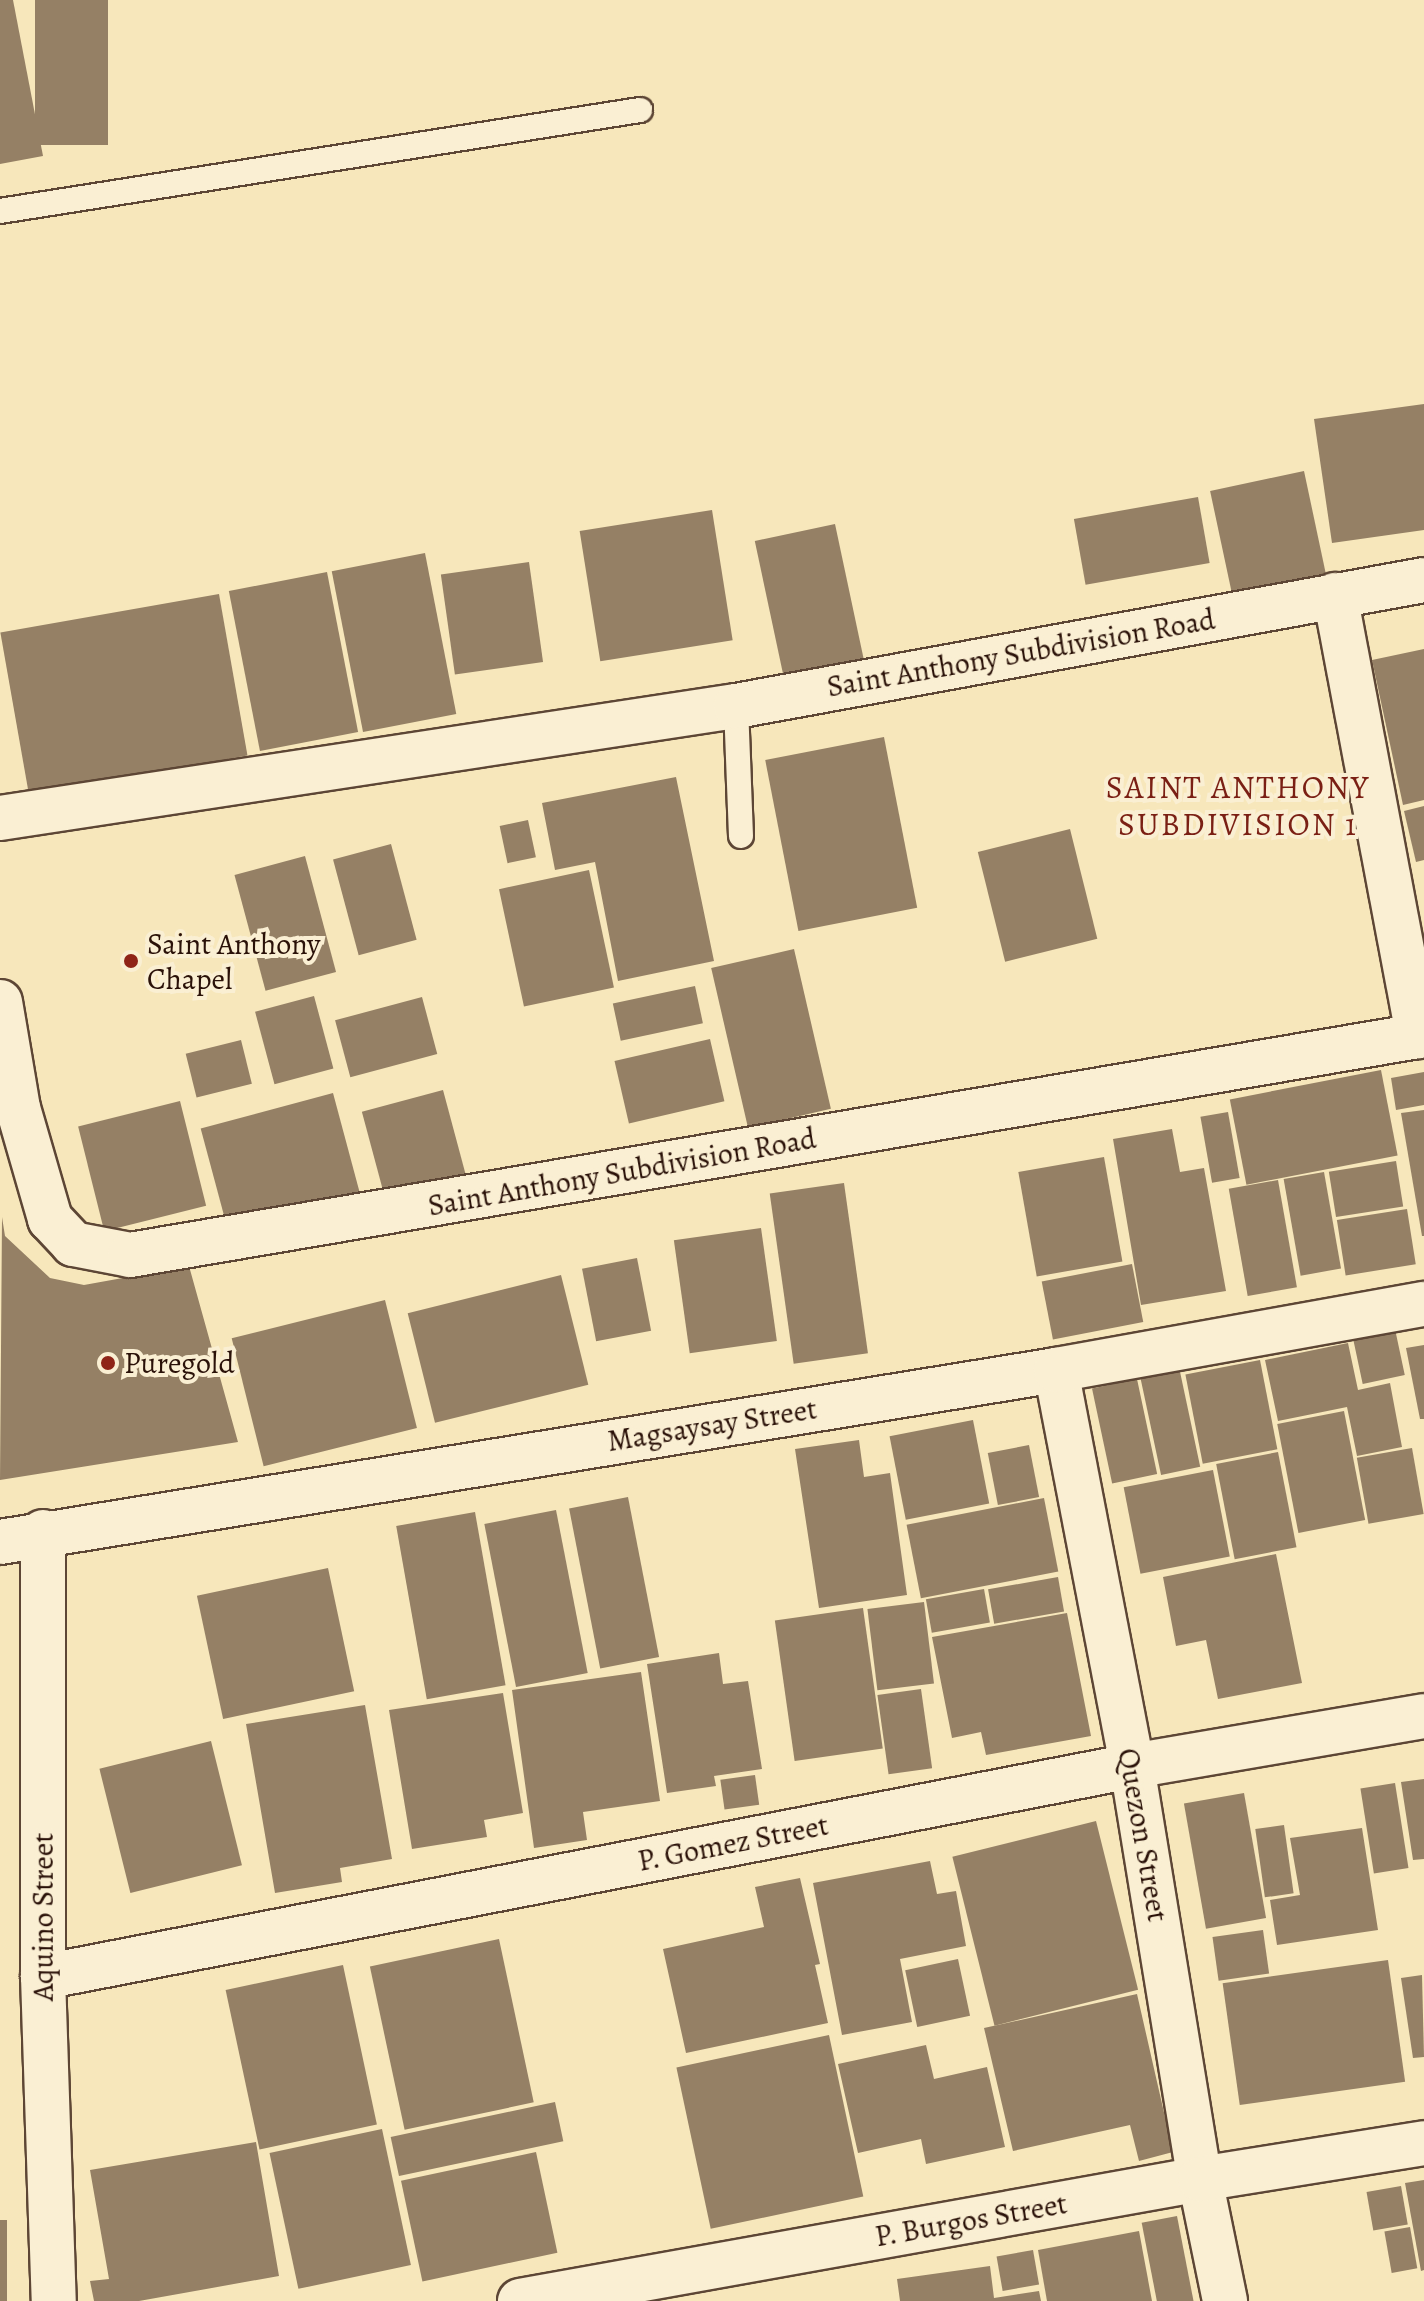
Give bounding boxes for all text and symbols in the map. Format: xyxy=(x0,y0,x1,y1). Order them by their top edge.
street label: Saint Anthony Subdivision Road xyxy=(824,601,1218,705)
district label: SAINT ANTHONY SUBDIVISION 1 xyxy=(1106,769,1370,844)
place label: Saint Anthony Chapel xyxy=(147,926,320,996)
marker: Saint Anthony Chapel xyxy=(122,952,140,970)
street label: Saint Anthony Subdivision Road xyxy=(425,1120,819,1224)
place label: Puregold xyxy=(124,1345,234,1381)
marker: Puregold xyxy=(99,1354,117,1372)
street label: Magsaysay Street xyxy=(605,1391,819,1459)
street label: Quezon Street xyxy=(1110,1745,1176,1925)
street label: P. Gomez Street xyxy=(634,1807,832,1879)
street label: Aquino Street xyxy=(25,1833,61,2001)
street label: P. Burgos Street xyxy=(872,2185,1070,2255)

